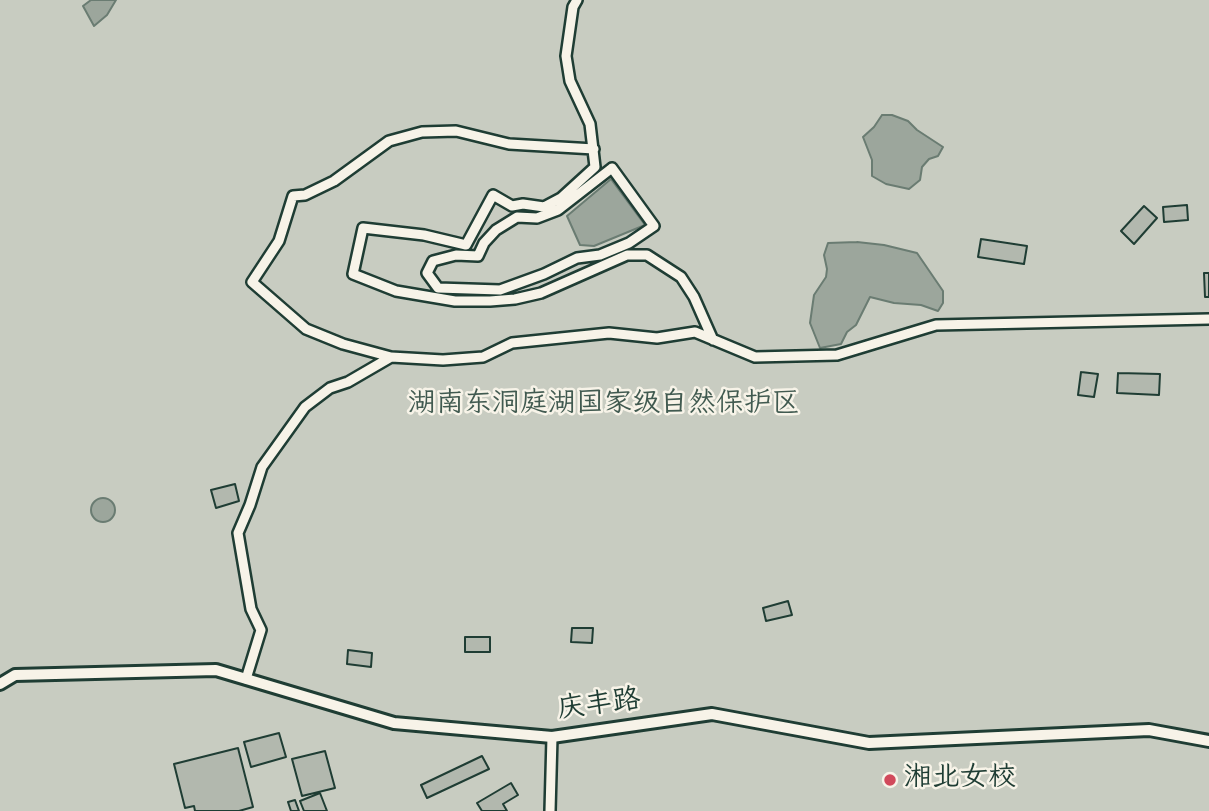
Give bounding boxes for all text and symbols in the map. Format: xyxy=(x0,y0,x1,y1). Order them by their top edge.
park label: 湖南东洞庭湖国家级自然保护区 xyxy=(408,389,800,423)
street label: 庆丰路 xyxy=(555,685,643,729)
place label: 湘北女校 xyxy=(904,763,1016,797)
marker: 湘北女校 xyxy=(882,772,898,788)

